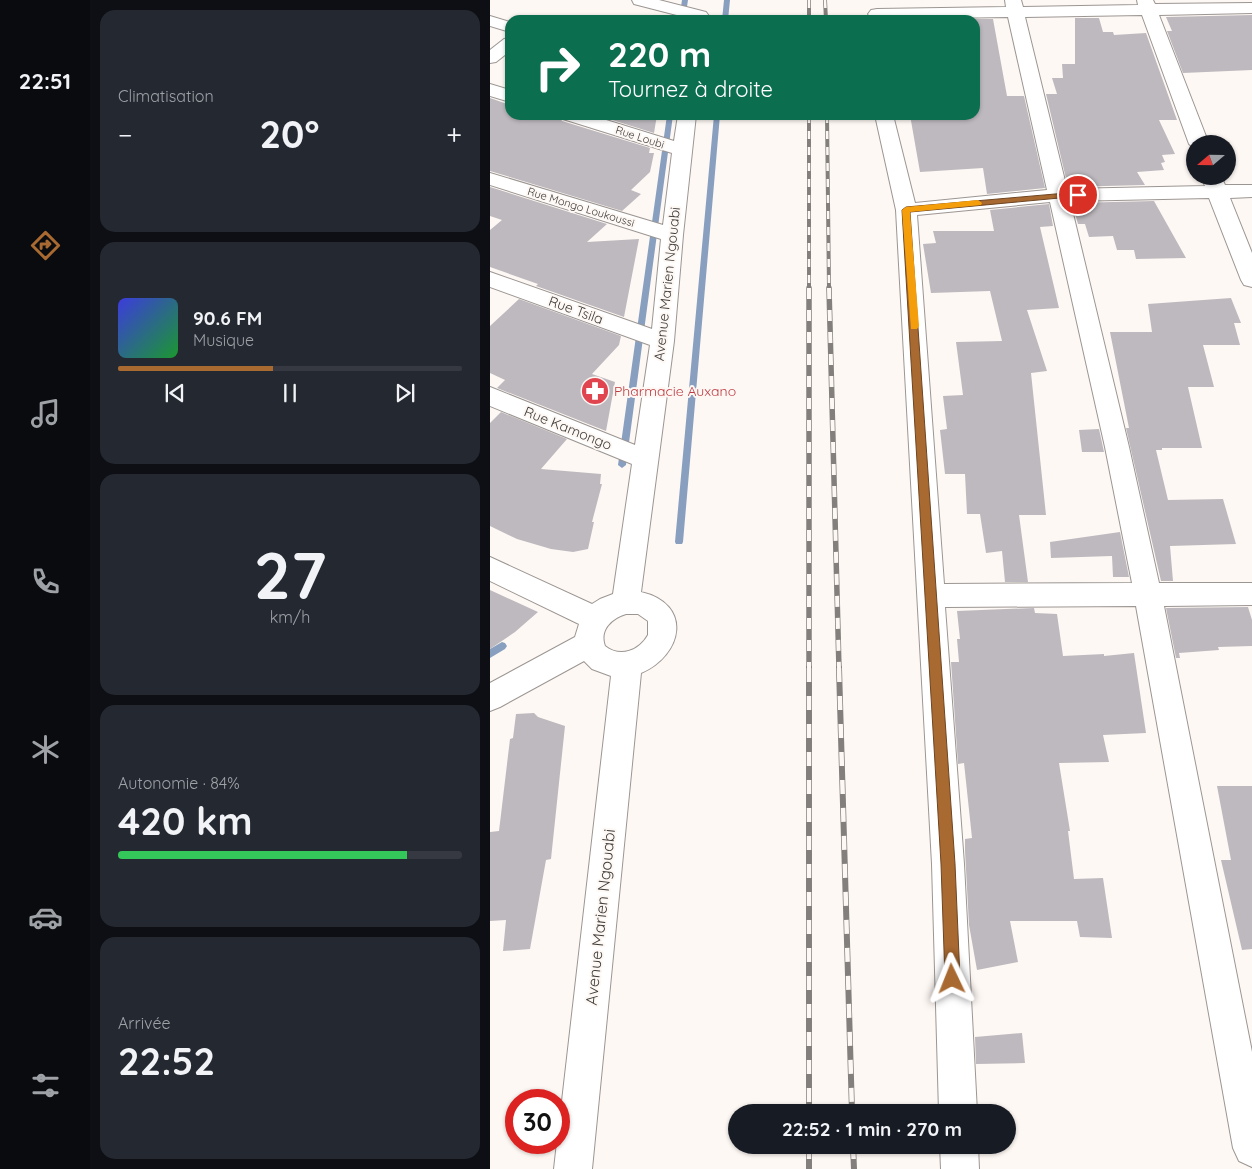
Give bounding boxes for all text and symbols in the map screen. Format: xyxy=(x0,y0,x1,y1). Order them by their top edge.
text: 220 m xyxy=(608,32,711,76)
icon: right xyxy=(525,35,590,100)
text: 22:51 xyxy=(19,67,71,95)
text: Tournez à droite xyxy=(608,75,773,103)
text: Climatisation xyxy=(118,86,214,106)
text: 20° xyxy=(259,110,319,158)
text: − xyxy=(118,117,133,152)
text: + xyxy=(446,117,462,152)
street label: Rue Loubi xyxy=(614,123,666,151)
north arrow xyxy=(1186,135,1236,185)
map controls xyxy=(1186,135,1236,185)
pin xyxy=(1057,174,1099,216)
icon: arrive xyxy=(1064,181,1092,209)
street label: Rue Mongo Loukoussi xyxy=(526,184,636,230)
street label: Avenue Marien Ngouabi xyxy=(650,206,684,362)
icon: directions xyxy=(28,228,63,263)
street label: Rue Tsila xyxy=(546,292,606,328)
text: 90.6 FM xyxy=(193,306,262,330)
text: Musique xyxy=(193,330,254,350)
pharmacy icon: Pharmacie Auxano xyxy=(580,376,610,406)
icon: previous xyxy=(161,379,189,407)
icon: pause xyxy=(276,379,304,407)
icon: next xyxy=(391,379,419,407)
place label: Pharmacie Auxano xyxy=(614,382,736,400)
icon: music xyxy=(28,396,63,431)
street label: Rue Kamongo xyxy=(521,402,615,454)
text: 27 xyxy=(254,534,326,615)
icon: phone xyxy=(28,564,63,599)
text: km/h xyxy=(270,607,310,627)
icon: climate xyxy=(28,732,63,767)
text: Autonomie · 84% xyxy=(118,773,240,793)
text: 420 km xyxy=(118,797,253,845)
street label: Avenue Marien Ngouabi xyxy=(581,828,619,1006)
icon: car xyxy=(28,900,63,935)
position arrow xyxy=(925,952,977,1004)
text: Arrivée xyxy=(118,1013,171,1033)
text: 22:52 xyxy=(118,1037,215,1085)
icon: filters xyxy=(28,1068,63,1103)
speed limit sign: 30 xyxy=(505,1089,570,1154)
text: 22:52 · 1 min · 270 m xyxy=(782,1117,962,1141)

